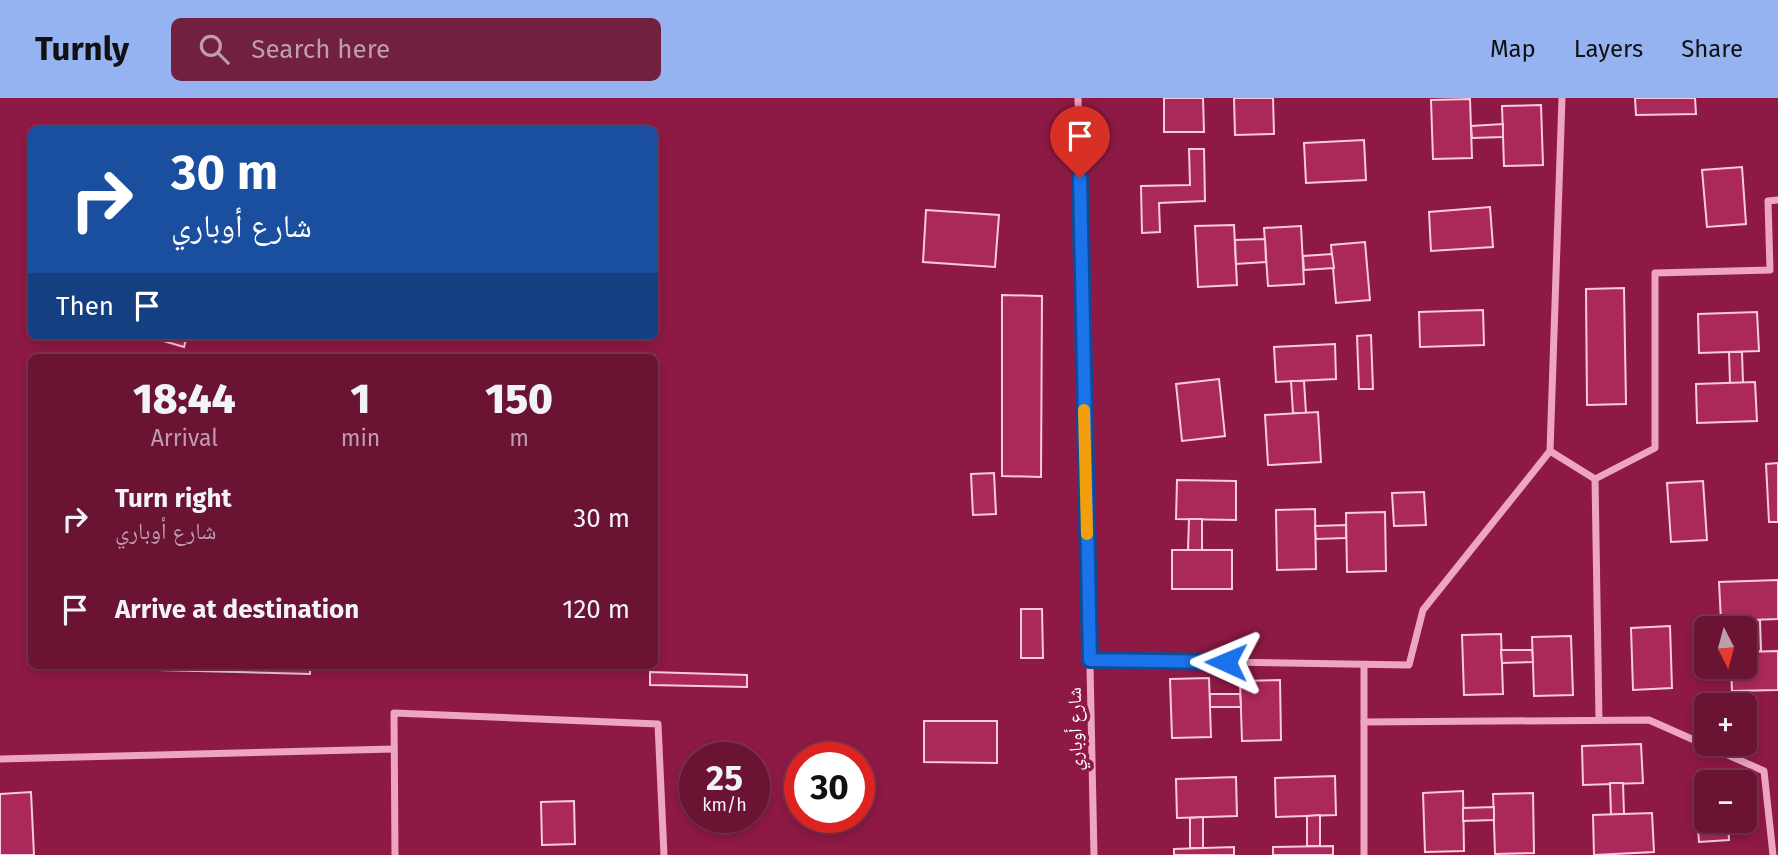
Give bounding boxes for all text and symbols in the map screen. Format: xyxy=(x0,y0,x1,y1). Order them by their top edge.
search box xyxy=(171,18,661,81)
text: Turnly xyxy=(35,29,129,69)
icon: search xyxy=(195,30,233,68)
text: Search here xyxy=(251,34,390,65)
text: Map xyxy=(1490,35,1536,63)
text: Layers xyxy=(1574,35,1643,63)
text: Share xyxy=(1681,35,1743,63)
pin xyxy=(1050,106,1110,178)
icon: arrive xyxy=(1061,117,1099,155)
text: 30 m xyxy=(171,143,278,202)
icon: right xyxy=(56,154,147,245)
text: شارع أوباري xyxy=(171,207,312,245)
icon: arrive xyxy=(128,287,166,325)
text: Then xyxy=(56,291,114,322)
text: 18:44 xyxy=(133,374,236,424)
text: 1 xyxy=(351,374,370,424)
text: 150 xyxy=(485,374,553,424)
text: Arrival xyxy=(151,424,218,452)
text: min xyxy=(341,424,380,452)
text: m xyxy=(509,424,529,452)
text: Turn right xyxy=(115,483,232,514)
icon: right xyxy=(56,500,94,538)
text: 30 m xyxy=(573,503,630,534)
text: شارع أوباري xyxy=(115,517,216,545)
icon: arrive xyxy=(56,591,94,629)
text: Arrive at destination xyxy=(115,594,359,625)
text: 120 m xyxy=(562,594,630,625)
north arrow xyxy=(1694,616,1757,679)
map controls xyxy=(1694,616,1757,833)
position arrow xyxy=(1189,625,1263,699)
street label: شارع أوباري xyxy=(1063,687,1091,771)
button: + xyxy=(1694,693,1757,756)
speed limit sign: 30 xyxy=(784,742,875,833)
text: 25 xyxy=(706,757,743,799)
button: − xyxy=(1694,770,1757,833)
text: km/h xyxy=(702,794,747,816)

